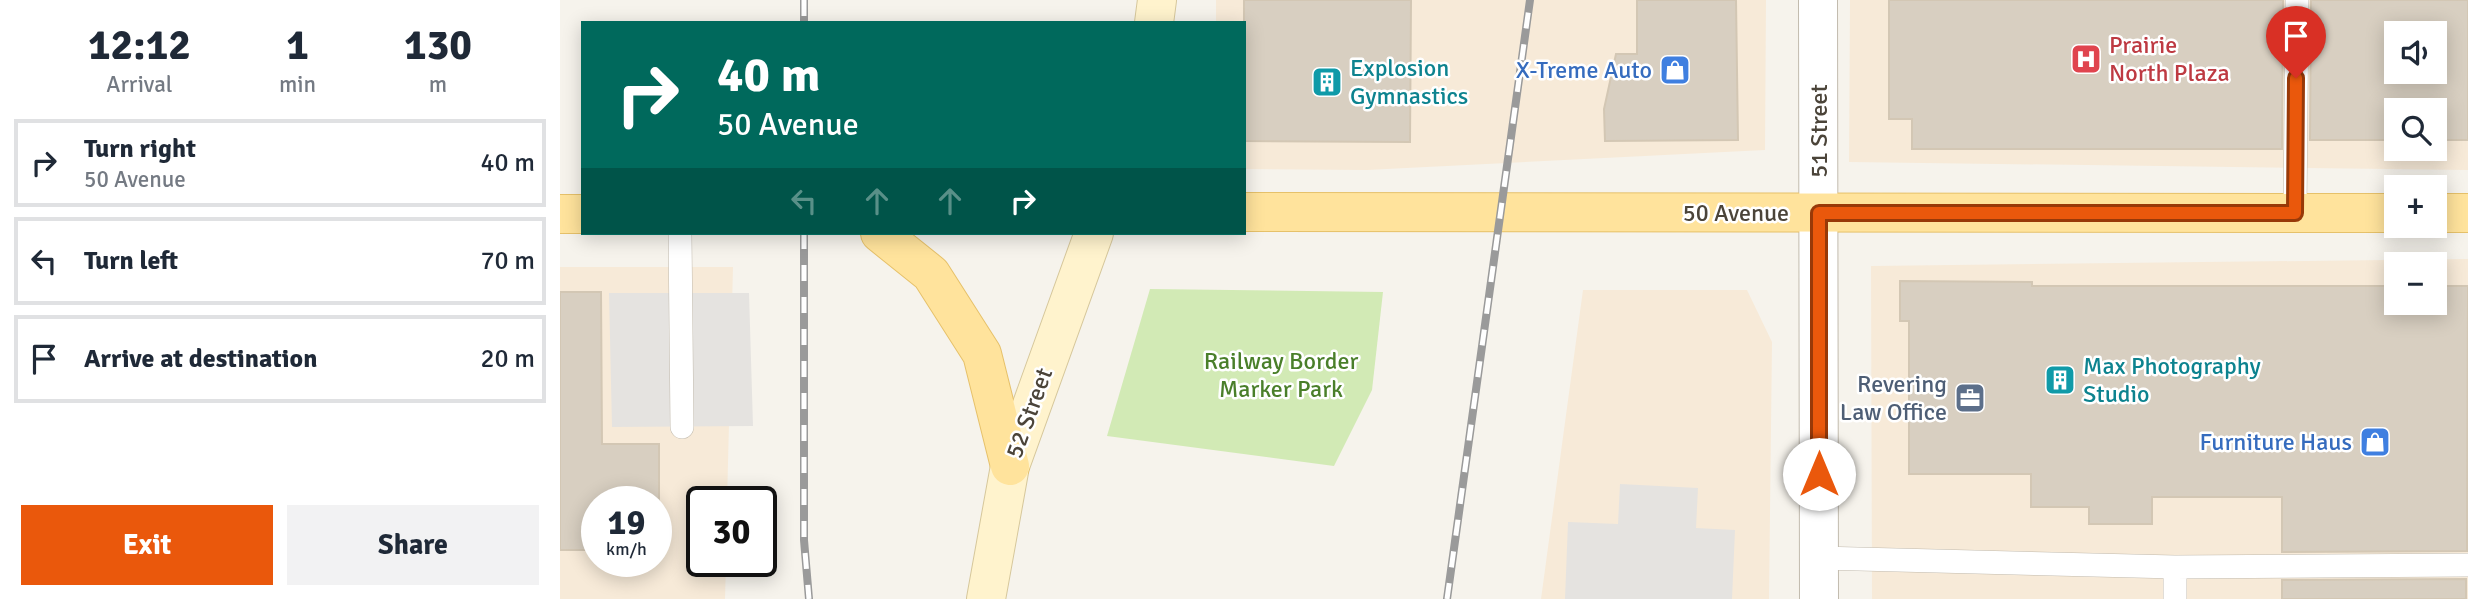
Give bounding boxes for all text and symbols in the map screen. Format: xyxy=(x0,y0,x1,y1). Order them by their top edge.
pin xyxy=(2266,6,2326,78)
icon: arrive xyxy=(2277,17,2315,55)
text: 12:12 xyxy=(88,20,191,71)
text: 1 xyxy=(286,20,309,71)
text: 130 xyxy=(404,20,472,71)
map controls xyxy=(2384,21,2447,315)
button: sound xyxy=(2384,21,2447,84)
place label: Prairie North Plaza xyxy=(2109,30,2230,88)
hospital icon: Prairie North Plaza xyxy=(2069,42,2103,76)
text: 40 m xyxy=(717,45,820,105)
icon: right xyxy=(602,49,693,140)
place label: Explosion Gymnastics xyxy=(1350,53,1468,111)
shop icon: X-Treme Auto xyxy=(1658,53,1692,87)
place label: X-Treme Auto xyxy=(1516,55,1652,85)
building icon: Explosion Gymnastics xyxy=(1310,65,1344,99)
text: Arrival xyxy=(106,70,173,99)
text: min xyxy=(279,70,316,99)
text: m xyxy=(429,70,447,99)
street label: 51 Street xyxy=(1804,84,1834,178)
button: search xyxy=(2384,98,2447,161)
text: 50 Avenue xyxy=(717,105,859,144)
text: Turn right xyxy=(84,133,196,165)
icon: right xyxy=(25,144,63,182)
text: 40 m xyxy=(480,147,535,179)
text: 50 Avenue xyxy=(84,165,186,194)
button: + xyxy=(2384,175,2447,238)
icon: left xyxy=(785,182,823,220)
icon: ahead xyxy=(858,182,896,220)
icon: ahead xyxy=(931,182,969,220)
icon: right xyxy=(1004,182,1042,220)
street label: 50 Avenue xyxy=(1683,198,1789,228)
icon: left xyxy=(25,242,63,280)
text: Turn left xyxy=(84,245,178,277)
text: 70 m xyxy=(480,245,535,277)
button: − xyxy=(2384,252,2447,315)
icon: arrive xyxy=(25,340,63,378)
text: Arrive at destination xyxy=(84,343,317,375)
text: 20 m xyxy=(480,343,535,375)
park label: Railway Border Marker Park xyxy=(1204,346,1358,404)
place label: Max Photography Studio xyxy=(2083,351,2261,409)
building icon: Max Photography Studio xyxy=(2043,363,2077,397)
street label: 52 Street xyxy=(999,364,1059,462)
place label: Revering Law Office xyxy=(1840,369,1947,427)
office icon: Revering Law Office xyxy=(1953,381,1987,415)
shop icon: Furniture Haus xyxy=(2358,425,2392,459)
place label: Furniture Haus xyxy=(2199,427,2352,457)
position arrow xyxy=(1782,437,1856,511)
speed limit sign: 30 xyxy=(686,486,777,577)
text: 19 xyxy=(608,501,645,544)
button: Exit xyxy=(21,505,273,585)
button: Share xyxy=(287,505,539,585)
text: km/h xyxy=(606,538,647,560)

